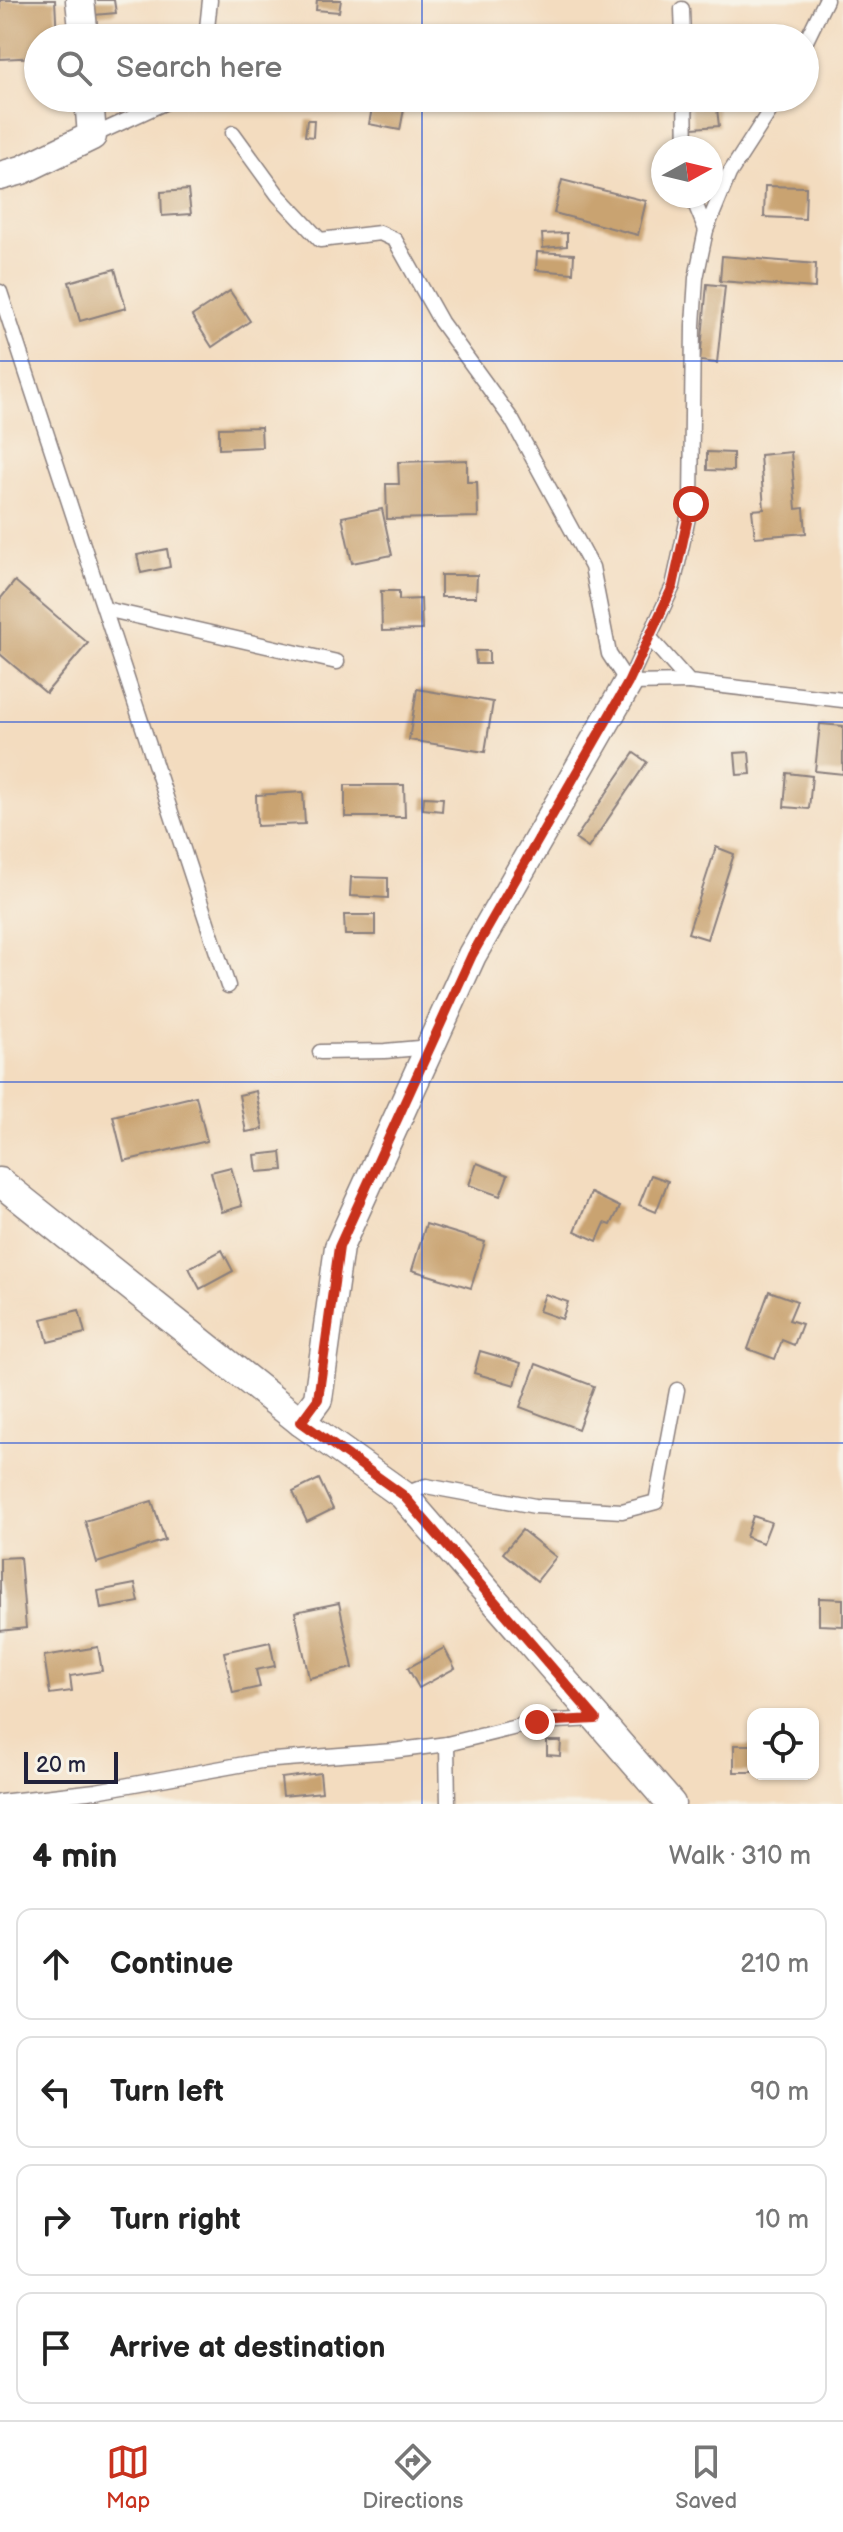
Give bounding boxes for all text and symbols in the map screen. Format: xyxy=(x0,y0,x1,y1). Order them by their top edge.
search box xyxy=(24,24,819,112)
icon: search xyxy=(52,46,96,90)
text: Search here xyxy=(116,50,282,86)
north arrow xyxy=(651,136,723,208)
route start xyxy=(673,486,709,522)
route end xyxy=(519,1704,555,1740)
map controls xyxy=(747,1708,819,1780)
button: locate xyxy=(747,1708,819,1780)
scale bar xyxy=(24,1748,118,1784)
text: 20 m xyxy=(36,1752,86,1779)
text: 4 min xyxy=(32,1836,118,1877)
text: Walk · 310 m xyxy=(669,1841,811,1872)
icon: ahead xyxy=(34,1942,78,1986)
text: Continue xyxy=(110,1946,233,1982)
text: 210 m xyxy=(740,1949,809,1980)
icon: left xyxy=(34,2070,78,2114)
text: Turn left xyxy=(110,2074,224,2110)
text: 90 m xyxy=(750,2077,809,2108)
icon: right xyxy=(34,2198,78,2242)
text: Turn right xyxy=(110,2202,241,2238)
text: 10 m xyxy=(755,2205,809,2236)
icon: arrive xyxy=(34,2326,78,2370)
text: Arrive at destination xyxy=(110,2330,386,2366)
tab: Map xyxy=(106,2440,150,2515)
tab: Directions xyxy=(362,2440,463,2515)
tab: Saved xyxy=(675,2440,737,2515)

